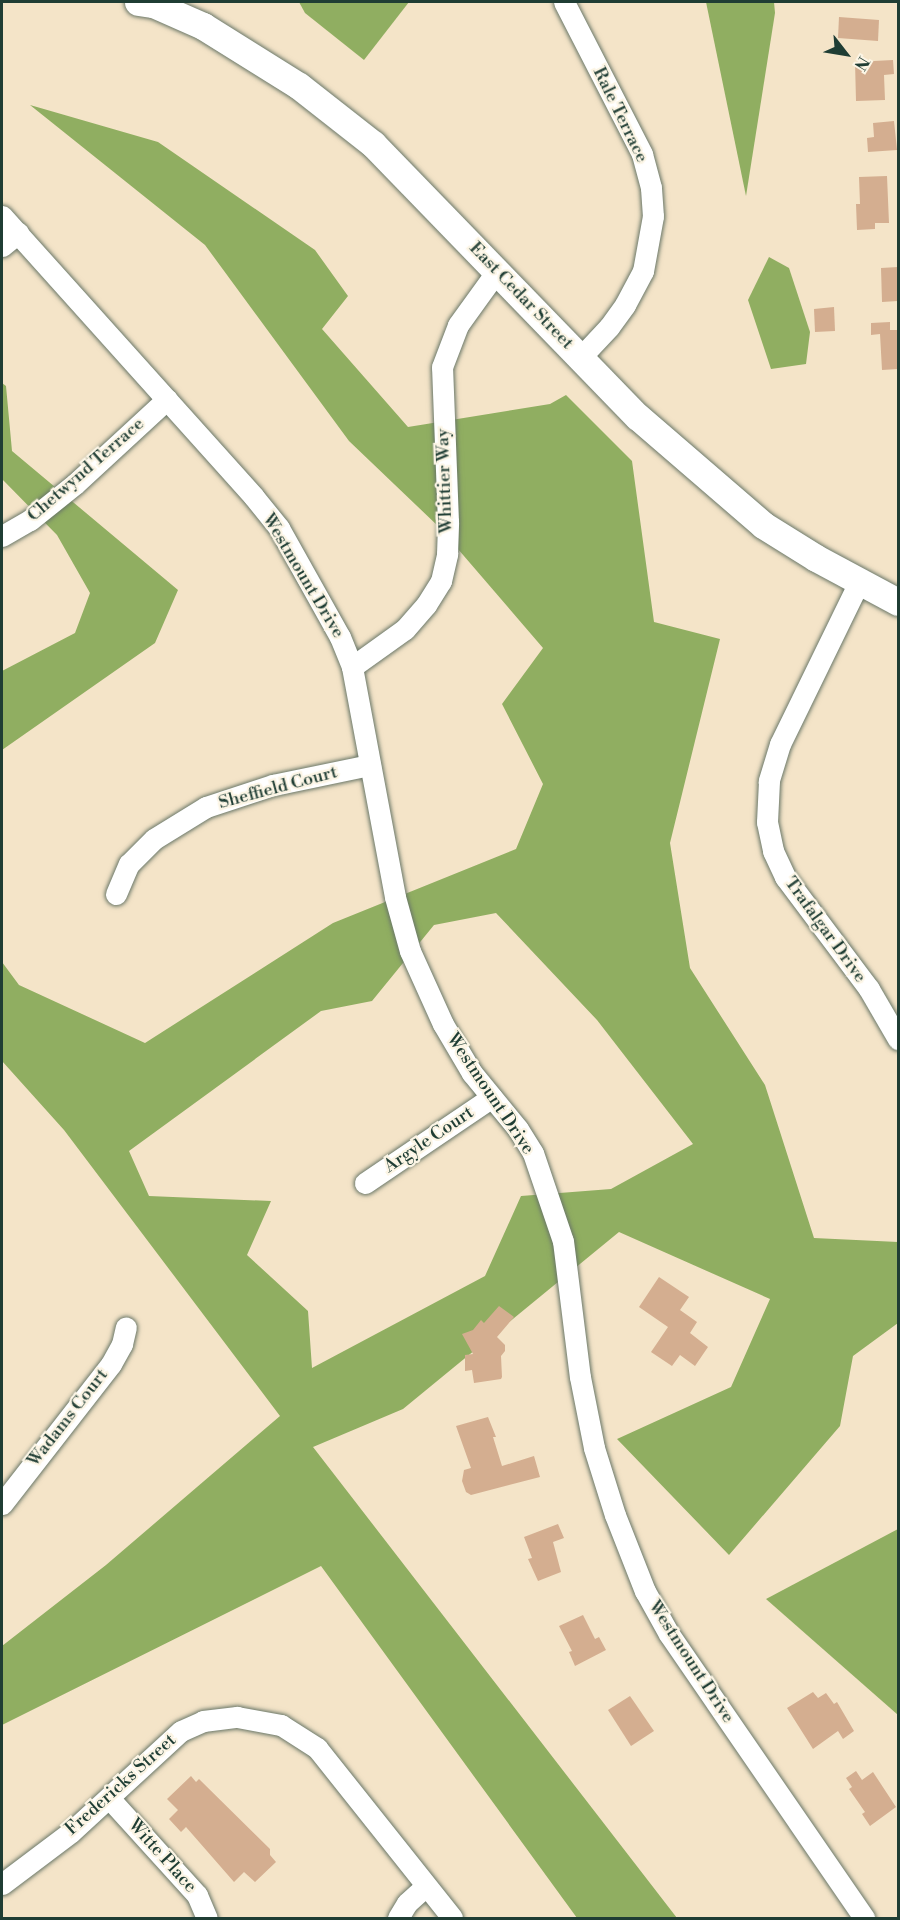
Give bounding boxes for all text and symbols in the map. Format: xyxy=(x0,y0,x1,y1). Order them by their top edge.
north arrow xyxy=(816,24,876,84)
text: N xyxy=(850,53,873,74)
street label: Rale Terrace xyxy=(588,64,652,166)
street label: East Cedar Street xyxy=(464,238,578,354)
street label: Chetwynd Terrace xyxy=(23,413,149,527)
street label: Whittier Way xyxy=(432,428,458,534)
street label: Westmount Drive xyxy=(257,510,349,642)
street label: Sheffield Court xyxy=(216,762,340,814)
street label: Trafalgar Drive xyxy=(779,873,871,987)
street label: Westmount Drive xyxy=(441,1029,539,1159)
street label: Argyle Court xyxy=(380,1102,478,1178)
street label: Wadams Court xyxy=(23,1365,113,1471)
street label: Westmount Drive xyxy=(643,1597,739,1727)
street label: Fredericks Street xyxy=(61,1730,181,1840)
street label: Witte Place xyxy=(123,1815,201,1897)

